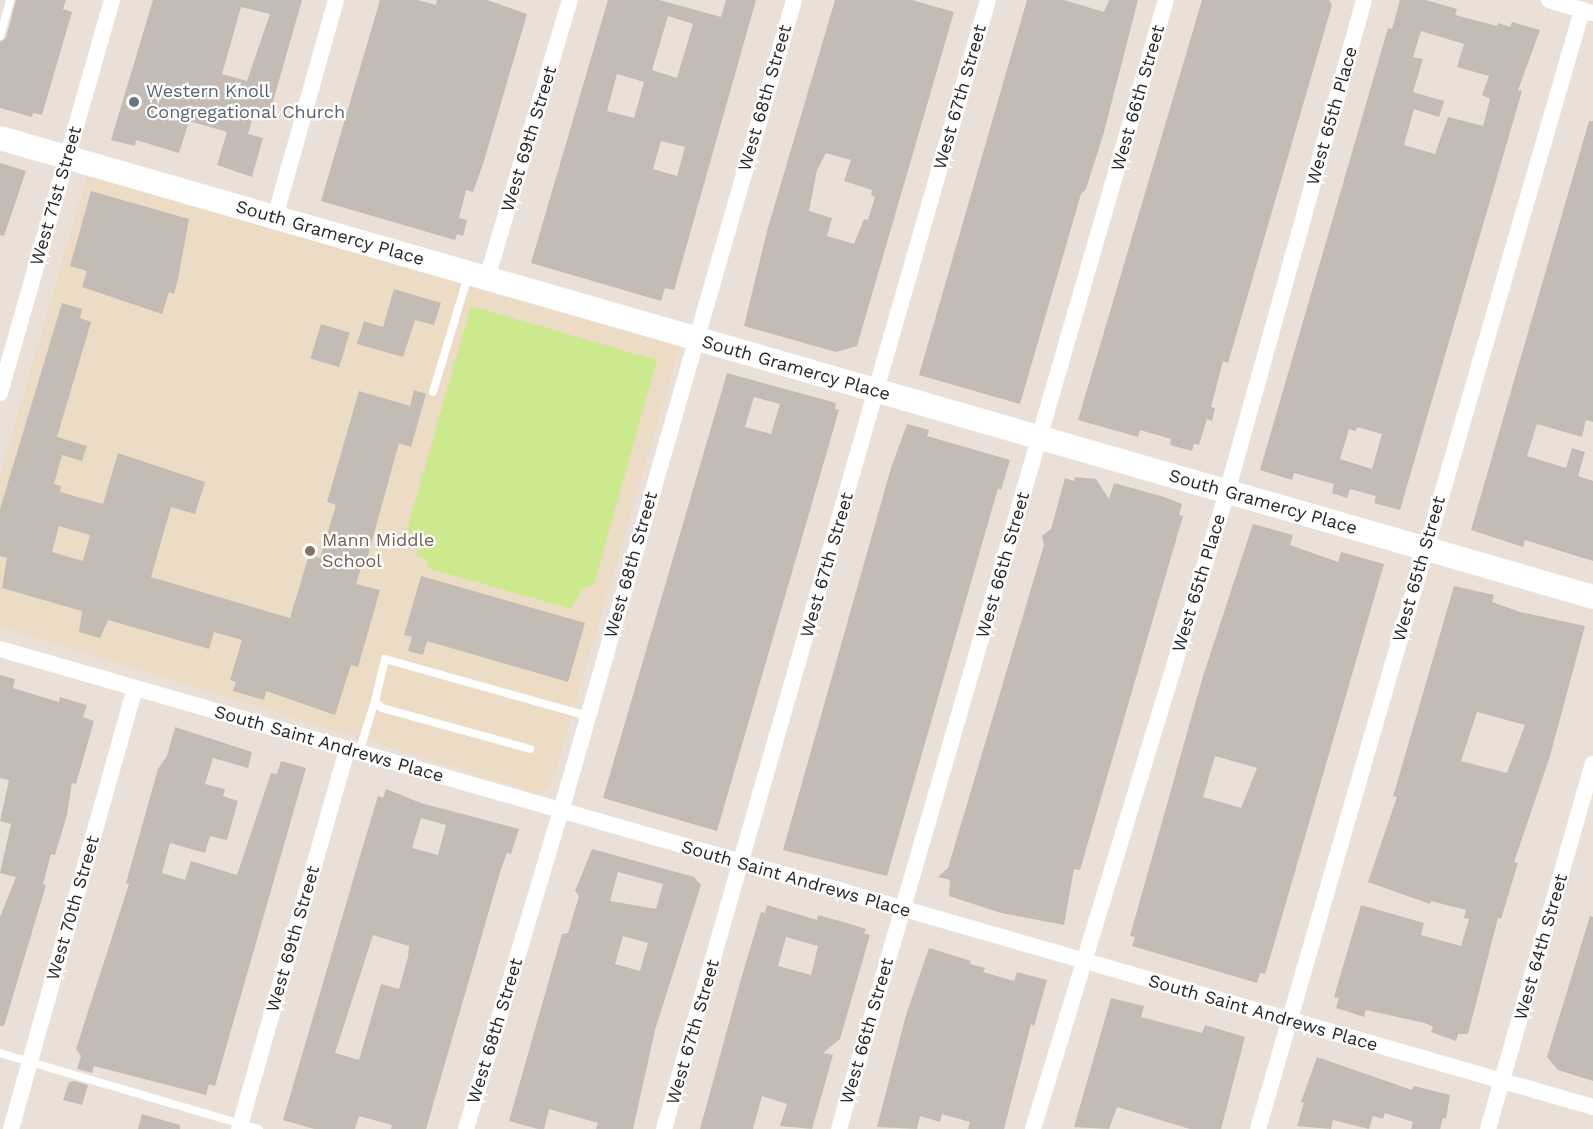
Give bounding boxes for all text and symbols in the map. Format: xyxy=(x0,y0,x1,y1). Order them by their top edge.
street label: West 68th Street xyxy=(734,22,796,174)
street label: West 67th Street xyxy=(929,22,991,172)
street label: West 66th Street xyxy=(1107,22,1169,174)
street label: West 65th Place xyxy=(1302,44,1362,188)
street label: West 69th Street xyxy=(497,64,561,214)
place label: Western Knoll Congregational Church xyxy=(146,81,346,124)
marker: Western Knoll Congregational Church xyxy=(127,95,141,109)
street label: West 71st Street xyxy=(26,123,86,269)
street label: South Gramercy Place xyxy=(233,196,427,270)
street label: South Gramercy Place xyxy=(699,331,893,405)
street label: South Gramercy Place xyxy=(1166,465,1360,539)
street label: West 68th Street xyxy=(600,489,662,641)
street label: West 66th Street xyxy=(972,489,1034,641)
street label: West 67th Street xyxy=(796,490,858,640)
street label: West 65th Street xyxy=(1388,494,1450,644)
street label: West 65th Place xyxy=(1168,511,1230,655)
place label: Mann Middle School xyxy=(322,530,434,572)
marker: Mann Middle School xyxy=(303,544,317,558)
street label: South Saint Andrews Place xyxy=(211,701,447,787)
street label: West 70th Street xyxy=(42,833,104,983)
street label: South Saint Andrews Place xyxy=(678,836,914,922)
street label: West 69th Street xyxy=(262,863,324,1015)
street label: West 64th Street xyxy=(1510,871,1572,1023)
street label: West 66th Street xyxy=(836,955,898,1107)
street label: West 68th Street xyxy=(463,956,527,1106)
street label: West 67th Street xyxy=(662,957,724,1107)
street label: South Saint Andrews Place xyxy=(1145,970,1381,1056)

